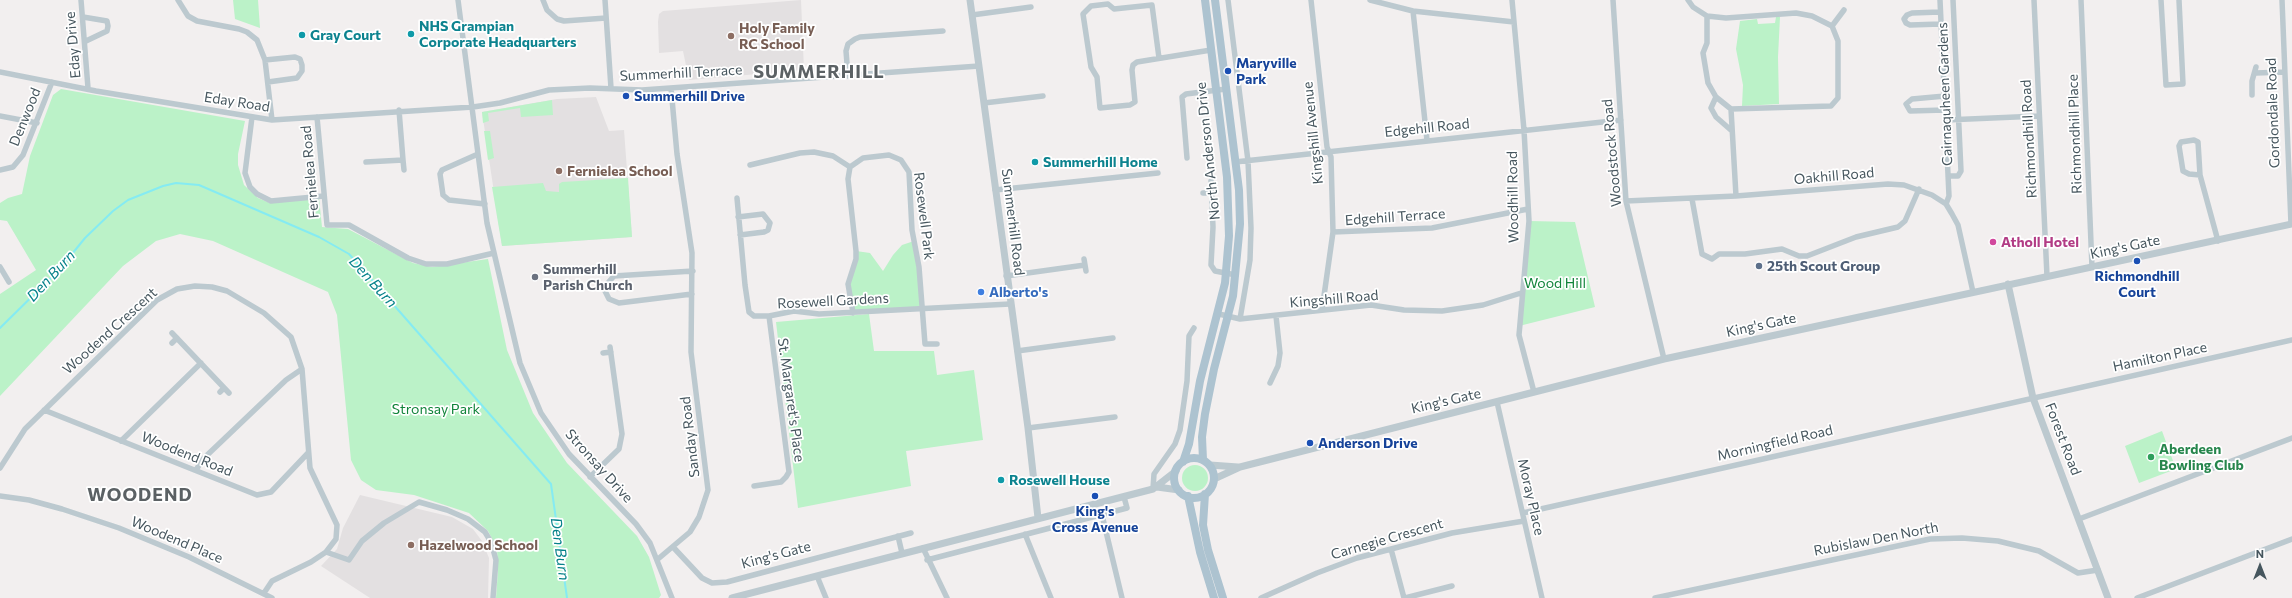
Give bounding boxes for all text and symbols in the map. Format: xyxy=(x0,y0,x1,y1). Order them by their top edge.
street label: Eday Drive xyxy=(62,11,84,79)
place label: NHS Grampian Corporate Headquarters xyxy=(419,18,576,50)
place label: Holy Family RC School xyxy=(739,20,815,52)
street label: Cairnaquheen Gardens xyxy=(1934,22,1956,166)
place label: Gray Court xyxy=(310,27,381,43)
marker: NHS Grampian Corporate Headquarters xyxy=(406,29,416,39)
marker: Gray Court xyxy=(297,30,307,40)
marker: Holy Family RC School xyxy=(726,31,736,41)
place label: Maryville Park xyxy=(1236,55,1297,88)
street label: Gordondale Road xyxy=(2263,58,2283,168)
street label: Summerhill Terrace xyxy=(619,61,743,85)
district label: SUMMERHILL xyxy=(753,61,885,83)
marker: Maryville Park xyxy=(1223,66,1233,76)
street label: Richmondhill Place xyxy=(2065,74,2085,194)
street label: Richmondhill Road xyxy=(2018,79,2040,199)
street label: North Anderson Drive xyxy=(1192,81,1224,221)
street label: Kingshill Avenue xyxy=(1299,81,1327,185)
street label: Denwood xyxy=(6,85,44,149)
place label: Summerhill Drive xyxy=(634,88,745,104)
street label: Eday Road xyxy=(203,89,271,115)
marker: Summerhill Drive xyxy=(621,91,631,101)
street label: Woodstock Road xyxy=(1599,98,1625,208)
street label: Edgehill Road xyxy=(1384,115,1470,141)
street label: Fernielea Road xyxy=(298,125,322,219)
street label: Woodhill Road xyxy=(1504,151,1522,243)
place label: Summerhill Home xyxy=(1043,154,1158,170)
marker: Summerhill Home xyxy=(1030,157,1040,167)
place label: Fernielea School xyxy=(567,163,673,179)
street label: Oakhill Road xyxy=(1793,164,1875,188)
marker: Fernielea School xyxy=(554,166,564,176)
street label: Summerhill Road xyxy=(998,168,1028,276)
street label: Rosewell Park xyxy=(910,171,938,261)
street label: Edgehill Terrace xyxy=(1344,205,1446,229)
street label: King's Gate xyxy=(2088,231,2162,263)
place label: Atholl Hotel xyxy=(2001,234,2079,250)
marker: Atholl Hotel xyxy=(1988,237,1998,247)
water label: Den Burn xyxy=(23,247,79,305)
water label: Den Burn xyxy=(345,253,401,311)
marker: Richmondhill Court xyxy=(2132,256,2142,266)
place label: 25th Scout Group xyxy=(1767,258,1880,274)
place label: Summerhill Parish Church xyxy=(543,261,633,294)
marker: 25th Scout Group xyxy=(1754,261,1764,271)
place label: Richmondhill Court xyxy=(2095,268,2179,300)
marker: Summerhill Parish Church xyxy=(530,272,540,282)
park label: Wood Hill xyxy=(1524,275,1586,291)
street label: Woodend Crescent xyxy=(59,284,161,378)
place label: Alberto's xyxy=(989,284,1048,300)
marker: Alberto's xyxy=(976,287,986,297)
street label: Kingshill Road xyxy=(1289,287,1379,311)
street label: Rosewell Gardens xyxy=(777,290,889,312)
street label: King's Gate xyxy=(1724,309,1798,341)
street label: St. Margaret's Place xyxy=(774,337,808,463)
street label: Hamilton Place xyxy=(2111,339,2209,375)
street label: King's Gate xyxy=(1409,385,1483,417)
street label: Sanday Road xyxy=(677,396,703,478)
street label: Forest Road xyxy=(2041,400,2085,478)
park label: Stronsay Park xyxy=(392,401,480,417)
street label: Morningfield Road xyxy=(1716,422,1834,464)
street label: Stronsay Drive xyxy=(562,426,636,506)
street label: Woodend Road xyxy=(139,428,235,480)
place label: Anderson Drive xyxy=(1318,435,1418,451)
marker: Anderson Drive xyxy=(1305,438,1315,448)
place label: Aberdeen Bowling Club xyxy=(2159,441,2244,474)
marker: Aberdeen Bowling Club xyxy=(2146,452,2156,462)
street label: Moray Place xyxy=(1514,457,1548,537)
place label: Rosewell House xyxy=(1009,472,1110,488)
marker: Rosewell House xyxy=(996,475,1006,485)
district label: WOODEND xyxy=(87,484,193,506)
marker: King's Cross Avenue xyxy=(1090,491,1100,501)
place label: King's Cross Avenue xyxy=(1052,503,1138,536)
street label: Woodend Place xyxy=(128,513,226,567)
street label: Carnegie Crescent xyxy=(1329,515,1445,563)
water label: Den Burn xyxy=(547,517,573,581)
street label: Rubislaw Den North xyxy=(1812,519,1940,559)
place label: Hazelwood School xyxy=(419,537,538,553)
street label: King's Gate xyxy=(739,538,813,572)
marker: Hazelwood School xyxy=(406,540,416,550)
north arrow xyxy=(2240,546,2280,586)
text: N xyxy=(2256,547,2264,560)

